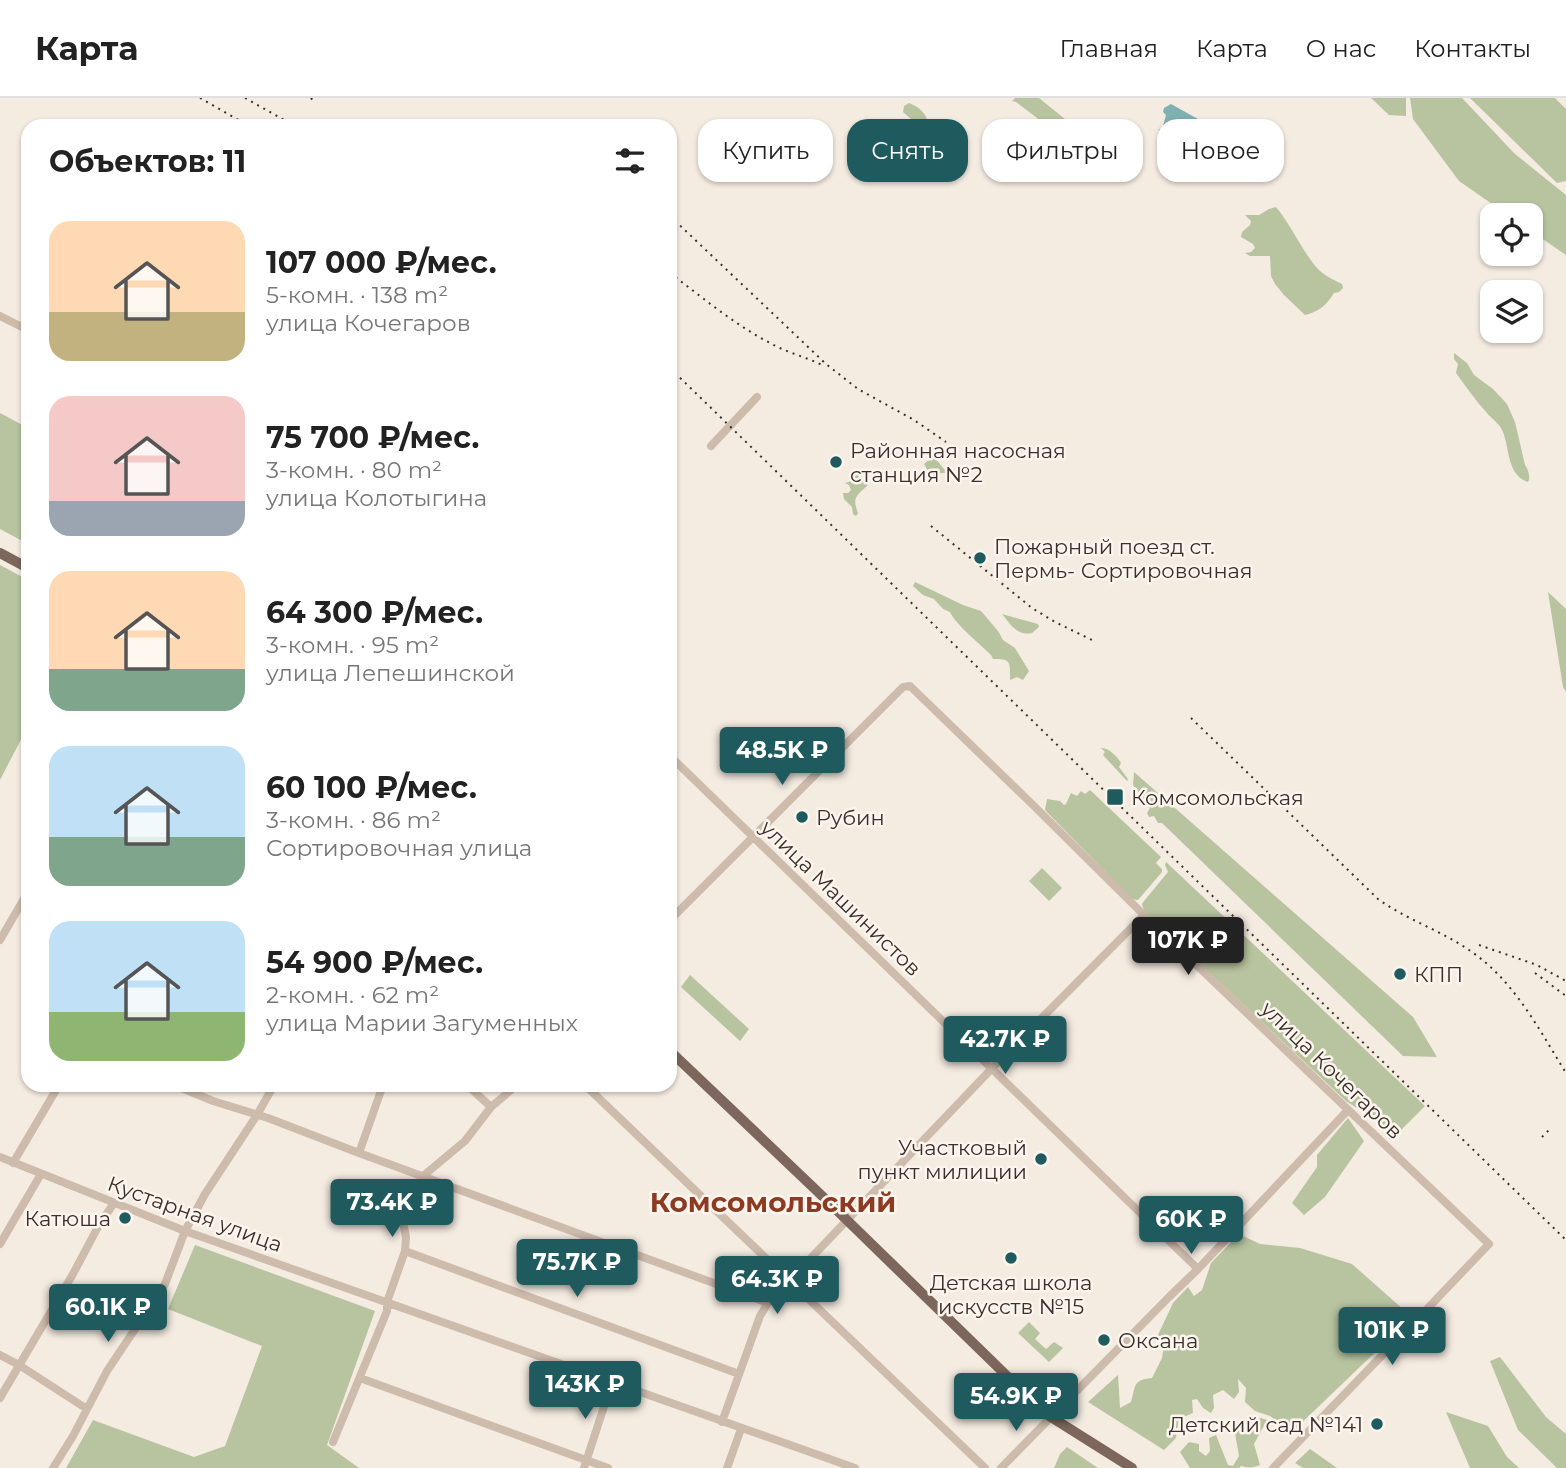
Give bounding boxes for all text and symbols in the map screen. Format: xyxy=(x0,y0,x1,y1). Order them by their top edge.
text: Карта xyxy=(35,28,138,68)
text: Главная xyxy=(1060,34,1158,63)
text: Карта xyxy=(1196,34,1268,63)
text: О нас xyxy=(1306,34,1376,63)
text: Контакты xyxy=(1414,34,1531,63)
chip: Купить xyxy=(698,119,833,182)
chip: Снять xyxy=(847,119,968,182)
chip: Фильтры xyxy=(982,119,1143,182)
chip: Новое xyxy=(1157,119,1284,182)
icon: filters xyxy=(611,142,649,180)
text: Объектов: 11 xyxy=(49,143,246,180)
map controls xyxy=(1480,203,1543,343)
button: locate xyxy=(1480,203,1543,266)
text: 107 000 ₽/мес. xyxy=(266,244,497,281)
icon: home xyxy=(105,249,189,333)
button: layers xyxy=(1480,280,1543,343)
text: 5-комн. · 138 m² xyxy=(266,281,448,309)
text: улица Кочегаров xyxy=(266,309,471,337)
text: 75 700 ₽/мес. xyxy=(266,419,479,456)
icon: home xyxy=(105,424,189,508)
place label: Районная насосная станция №2 xyxy=(850,438,1066,487)
marker: Районная насосная станция №2 xyxy=(828,454,844,470)
text: 3-комн. · 80 m² xyxy=(266,456,442,484)
text: улица Колотыгина xyxy=(266,484,487,512)
place label: Пожарный поезд ст. Пермь- Сортировочная xyxy=(994,534,1253,583)
marker: Пожарный поезд ст. Пермь- Сортировочная xyxy=(972,550,988,566)
text: 64 300 ₽/мес. xyxy=(266,594,483,631)
icon: home xyxy=(105,599,189,683)
text: 3-комн. · 95 m² xyxy=(266,631,439,659)
text: улица Лепешинской xyxy=(266,659,515,687)
pin: 48.5K ₽ xyxy=(717,728,847,787)
text: 48.5K ₽ xyxy=(736,736,828,764)
text: 60 100 ₽/мес. xyxy=(266,769,477,806)
icon: home xyxy=(105,774,189,858)
place label: Комсомольская xyxy=(1131,785,1304,810)
marker: Комсомольская xyxy=(1105,787,1125,807)
place label: Рубин xyxy=(816,805,885,830)
text: 3-комн. · 86 m² xyxy=(266,806,441,834)
marker: Рубин xyxy=(794,809,810,825)
street label: улица Машинистов xyxy=(755,814,926,981)
text: Сортировочная улица xyxy=(266,834,532,862)
pin: 107K ₽ xyxy=(1131,918,1245,977)
text: 107K ₽ xyxy=(1148,926,1228,954)
text: 54 900 ₽/мес. xyxy=(266,944,483,981)
icon: home xyxy=(105,949,189,1033)
place label: КПП xyxy=(1414,962,1463,987)
marker: КПП xyxy=(1392,966,1408,982)
text: 2-комн. · 62 m² xyxy=(266,981,439,1009)
street label: улица Кочегаров xyxy=(1255,995,1408,1144)
text: улица Марии Загуменных xyxy=(266,1009,578,1037)
pin: 42.7K ₽ xyxy=(940,1016,1070,1076)
text: 42.7K ₽ xyxy=(960,1025,1050,1053)
place label: Участковый пункт милиции xyxy=(858,1135,1027,1184)
marker: Участковый пункт милиции xyxy=(1033,1151,1049,1167)
street label: Кустарная улица xyxy=(104,1171,286,1257)
pin: 73.4K ₽ xyxy=(327,1180,457,1239)
district label: Комсомольский xyxy=(650,1185,896,1219)
text: 73.4K ₽ xyxy=(347,1188,437,1216)
pin: 60K ₽ xyxy=(1142,1196,1240,1256)
text: 60K ₽ xyxy=(1155,1205,1227,1233)
place label: Катюша xyxy=(25,1206,111,1231)
marker: Катюша xyxy=(117,1210,133,1226)
pin: 75.7K ₽ xyxy=(512,1240,642,1299)
text: 75.7K ₽ xyxy=(533,1248,621,1276)
marker: Детская школа искусств №15 xyxy=(1003,1250,1019,1266)
pin: 64.3K ₽ xyxy=(712,1256,842,1316)
text: 64.3K ₽ xyxy=(731,1265,823,1293)
place label: Детская школа искусств №15 xyxy=(930,1270,1092,1319)
pin: 60.1K ₽ xyxy=(43,1284,173,1344)
text: 60.1K ₽ xyxy=(65,1293,151,1321)
pin: 101K ₽ xyxy=(1335,1308,1449,1367)
text: 101K ₽ xyxy=(1355,1316,1429,1344)
place label: Оксана xyxy=(1118,1328,1198,1353)
marker: Оксана xyxy=(1096,1332,1112,1348)
pin: 143K ₽ xyxy=(528,1362,642,1421)
text: 143K ₽ xyxy=(545,1370,625,1398)
pin: 54.9K ₽ xyxy=(951,1374,1081,1433)
text: 54.9K ₽ xyxy=(970,1382,1062,1410)
place label: Детский сад №141 xyxy=(1169,1412,1363,1437)
marker: Детский сад №141 xyxy=(1369,1416,1385,1432)

